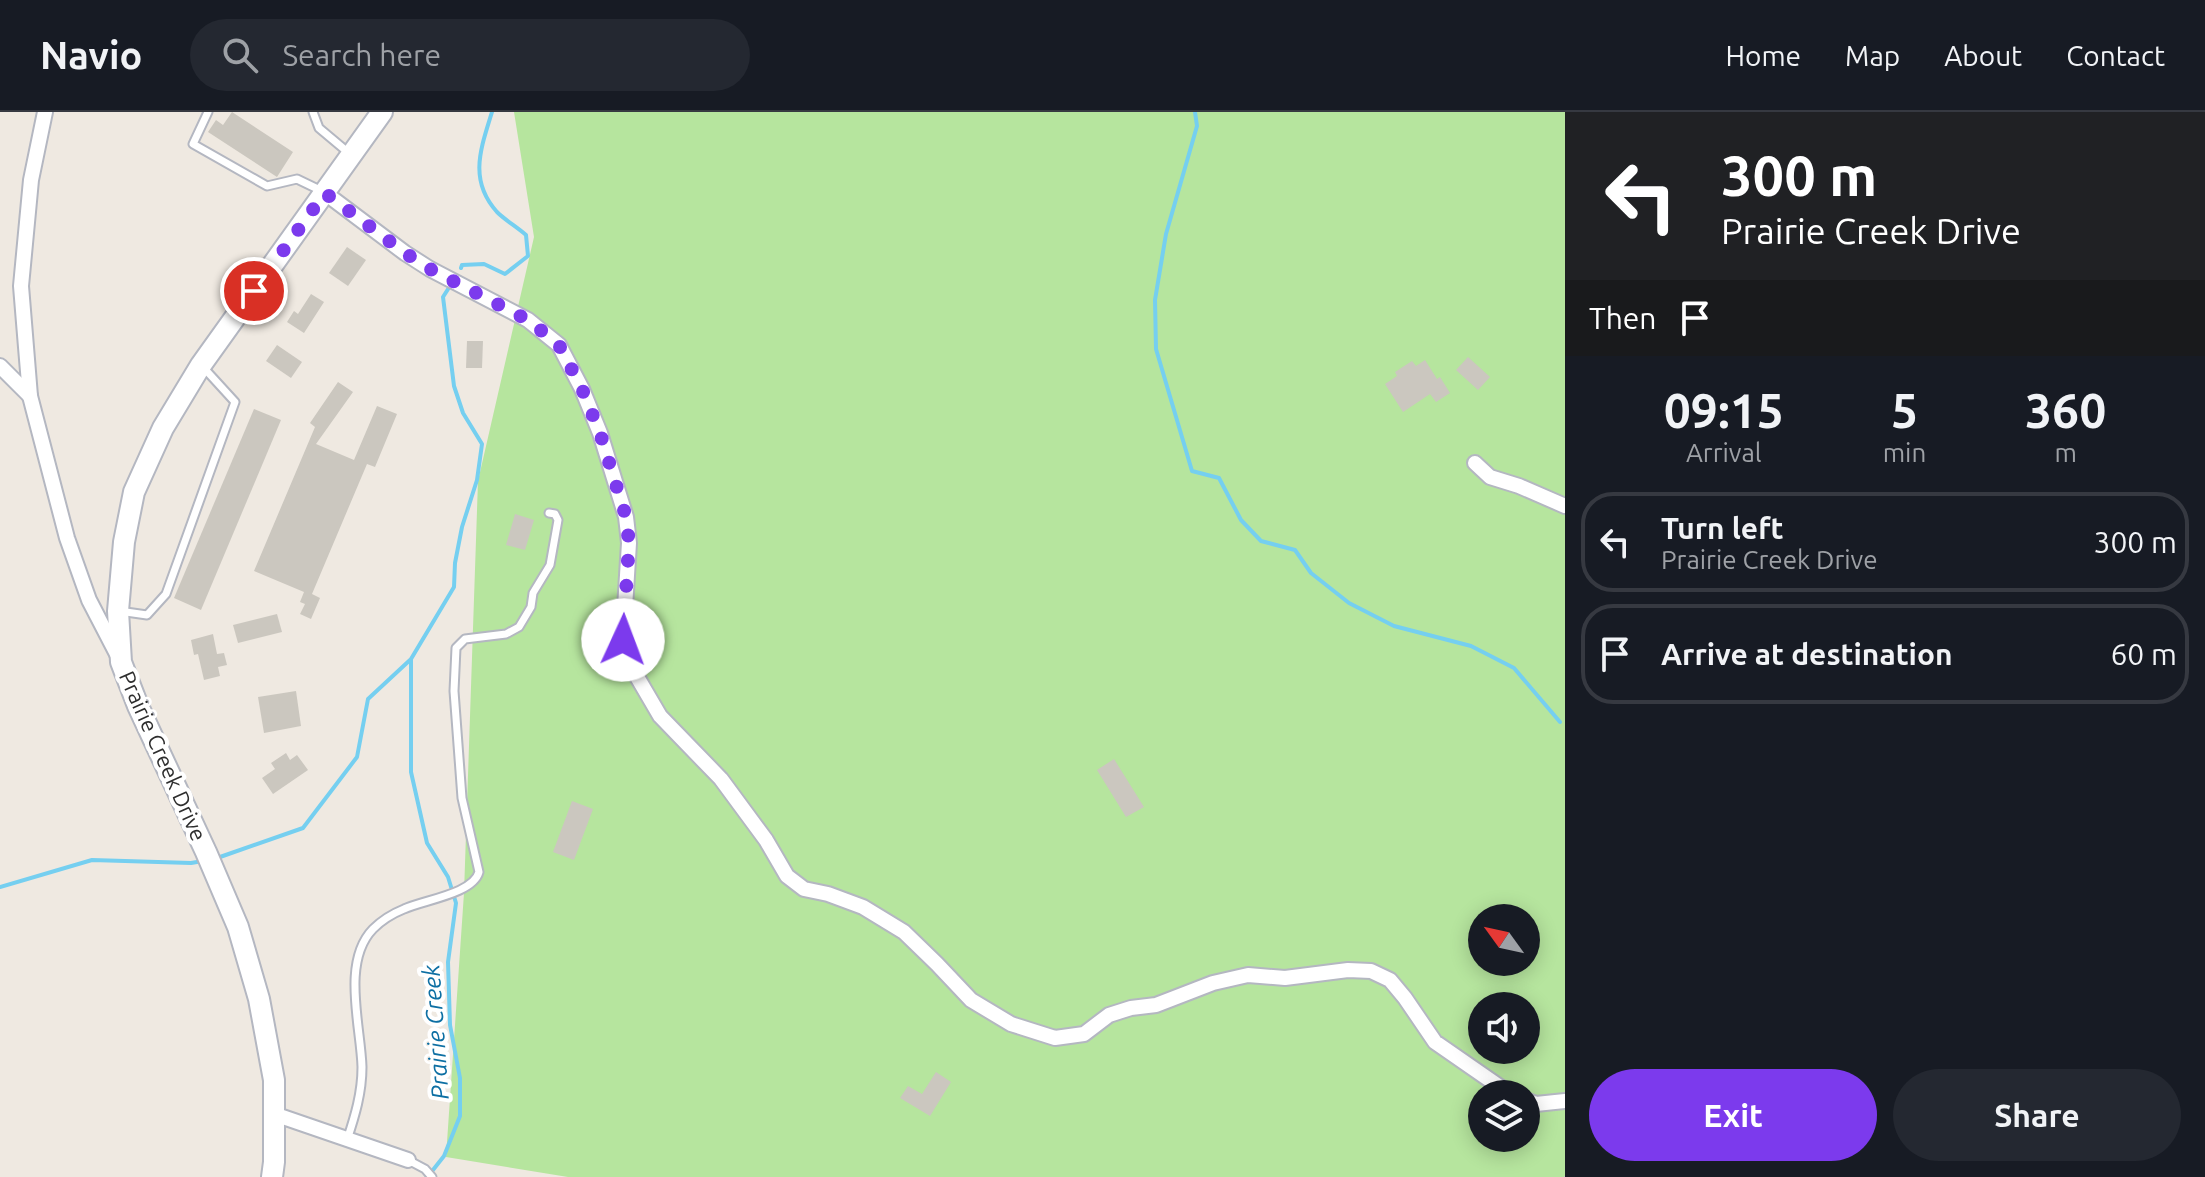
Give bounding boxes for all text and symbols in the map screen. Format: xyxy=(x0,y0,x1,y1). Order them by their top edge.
search box xyxy=(190,19,750,91)
icon: search xyxy=(218,33,262,77)
text: Navio xyxy=(40,34,142,76)
text: Search here xyxy=(282,38,441,72)
text: Home xyxy=(1726,40,1801,71)
text: Map xyxy=(1845,40,1900,71)
text: About xyxy=(1944,40,2022,71)
text: Contact xyxy=(2066,40,2165,71)
icon: left xyxy=(1589,144,1693,248)
text: 300 m xyxy=(1721,144,1877,207)
text: Prairie Creek Drive xyxy=(1721,210,2021,251)
pin xyxy=(220,257,288,325)
icon: arrive xyxy=(232,269,276,313)
icon: arrive xyxy=(1673,296,1717,340)
text: Then xyxy=(1589,301,1657,335)
text: 09:15 xyxy=(1664,383,1784,437)
text: 5 xyxy=(1891,383,1918,437)
text: 360 xyxy=(2025,383,2106,437)
text: Arrival xyxy=(1686,438,1762,467)
text: min xyxy=(1883,438,1926,467)
text: m xyxy=(2054,438,2077,467)
text: Turn left xyxy=(1661,511,1783,545)
icon: left xyxy=(1593,520,1637,564)
text: 300 m xyxy=(2093,525,2177,559)
text: Prairie Creek Drive xyxy=(1661,545,1878,574)
position arrow xyxy=(581,598,665,682)
icon: arrive xyxy=(1593,632,1637,676)
text: Arrive at destination xyxy=(1661,637,1953,671)
text: 60 m xyxy=(2110,637,2177,671)
street label: Prairie Creek Drive xyxy=(115,667,212,845)
north arrow xyxy=(1468,904,1540,976)
map controls xyxy=(1468,904,1540,1152)
water label: Prairie Creek xyxy=(417,963,454,1101)
button: sound xyxy=(1468,992,1540,1064)
button: Exit xyxy=(1589,1069,1877,1161)
button: Share xyxy=(1893,1069,2181,1161)
button: layers xyxy=(1468,1080,1540,1152)

